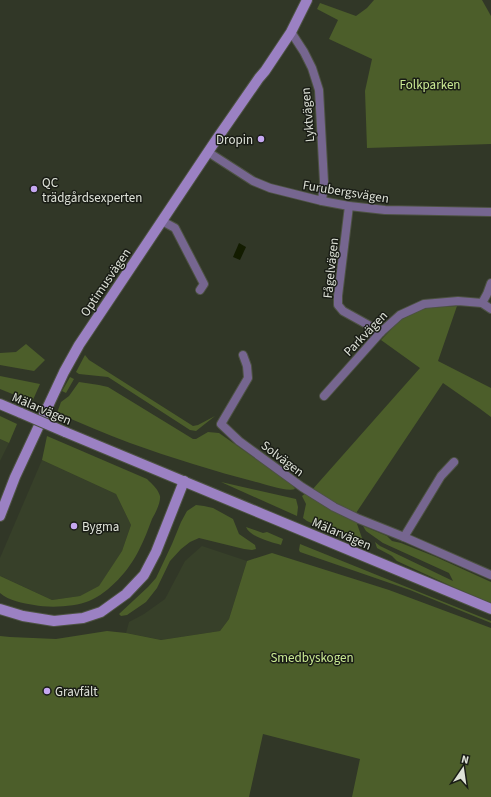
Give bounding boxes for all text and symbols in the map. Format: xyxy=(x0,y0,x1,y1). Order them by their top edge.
park label: Folkparken xyxy=(400,76,460,94)
street label: Lyktvägen xyxy=(297,87,319,143)
place label: Dropin xyxy=(216,131,253,149)
marker: Dropin xyxy=(256,134,266,144)
place label: QC trädgårdsexperten xyxy=(42,174,142,207)
street label: Furubergsvägen xyxy=(301,176,390,208)
marker: QC trädgårdsexperten xyxy=(29,184,39,194)
street label: Fågelvägen xyxy=(319,237,343,299)
street label: Optimusvägen xyxy=(76,245,135,320)
street label: Parkvägen xyxy=(340,307,392,360)
street label: Mälarvägen xyxy=(9,388,74,430)
street label: Solvägen xyxy=(257,437,308,481)
street label: Mälarvägen xyxy=(309,513,374,555)
place label: Bygma xyxy=(82,518,119,536)
marker: Bygma xyxy=(69,521,79,531)
park label: Smedbyskogen xyxy=(270,649,354,667)
place label: Gravfält xyxy=(55,683,98,701)
marker: Gravfält xyxy=(42,686,52,696)
north arrow xyxy=(443,749,483,789)
text: N xyxy=(460,752,470,768)

